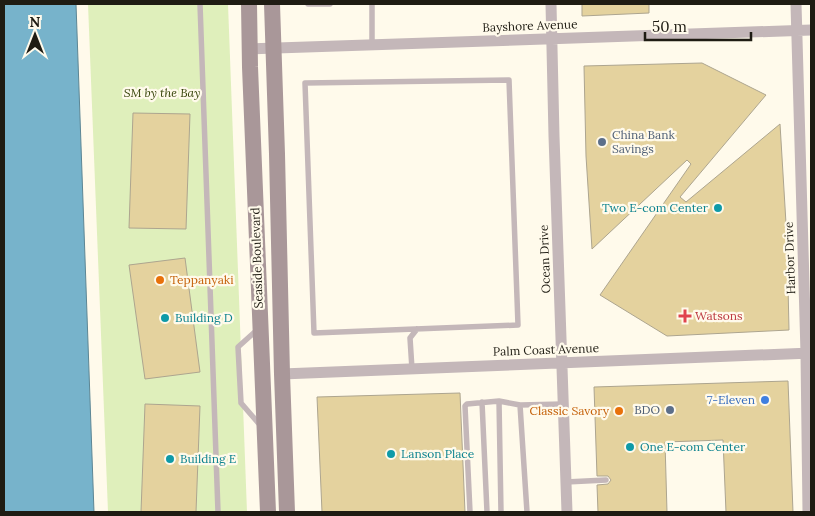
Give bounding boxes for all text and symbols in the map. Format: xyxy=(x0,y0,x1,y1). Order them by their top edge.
north arrow xyxy=(10,10,60,60)
scale bar xyxy=(645,10,751,42)
text: N xyxy=(30,13,41,31)
street label: Bayshore Avenue xyxy=(482,16,578,35)
text: 50 m xyxy=(652,17,687,36)
park label: SM by the Bay xyxy=(124,85,200,100)
place label: China Bank Savings xyxy=(612,127,676,156)
marker: China Bank Savings xyxy=(596,136,608,148)
place label: Two E-com Center xyxy=(602,200,709,215)
marker: Two E-com Center xyxy=(712,202,724,214)
street label: Seaside Boulevard xyxy=(247,207,266,309)
street label: Harbor Drive xyxy=(781,221,798,295)
street label: Ocean Drive xyxy=(536,224,553,294)
place label: Teppanyaki xyxy=(170,272,234,287)
marker: Teppanyaki xyxy=(154,274,166,286)
place label: Watsons xyxy=(695,308,743,323)
place label: Building D xyxy=(175,310,233,325)
marker: Watsons xyxy=(679,310,691,322)
marker: Building D xyxy=(159,312,171,324)
street label: Palm Coast Avenue xyxy=(493,340,600,359)
place label: 7-Eleven xyxy=(707,392,755,407)
marker: 7-Eleven xyxy=(759,394,771,406)
place label: BDO xyxy=(634,402,660,417)
place label: Classic Savory xyxy=(530,403,610,418)
marker: BDO xyxy=(664,404,676,416)
marker: Classic Savory xyxy=(613,405,625,417)
place label: One E-com Center xyxy=(640,439,746,454)
marker: One E-com Center xyxy=(624,441,636,453)
place label: Lanson Place xyxy=(401,446,475,461)
marker: Lanson Place xyxy=(385,448,397,460)
place label: Building E xyxy=(180,451,236,466)
marker: Building E xyxy=(164,453,176,465)

